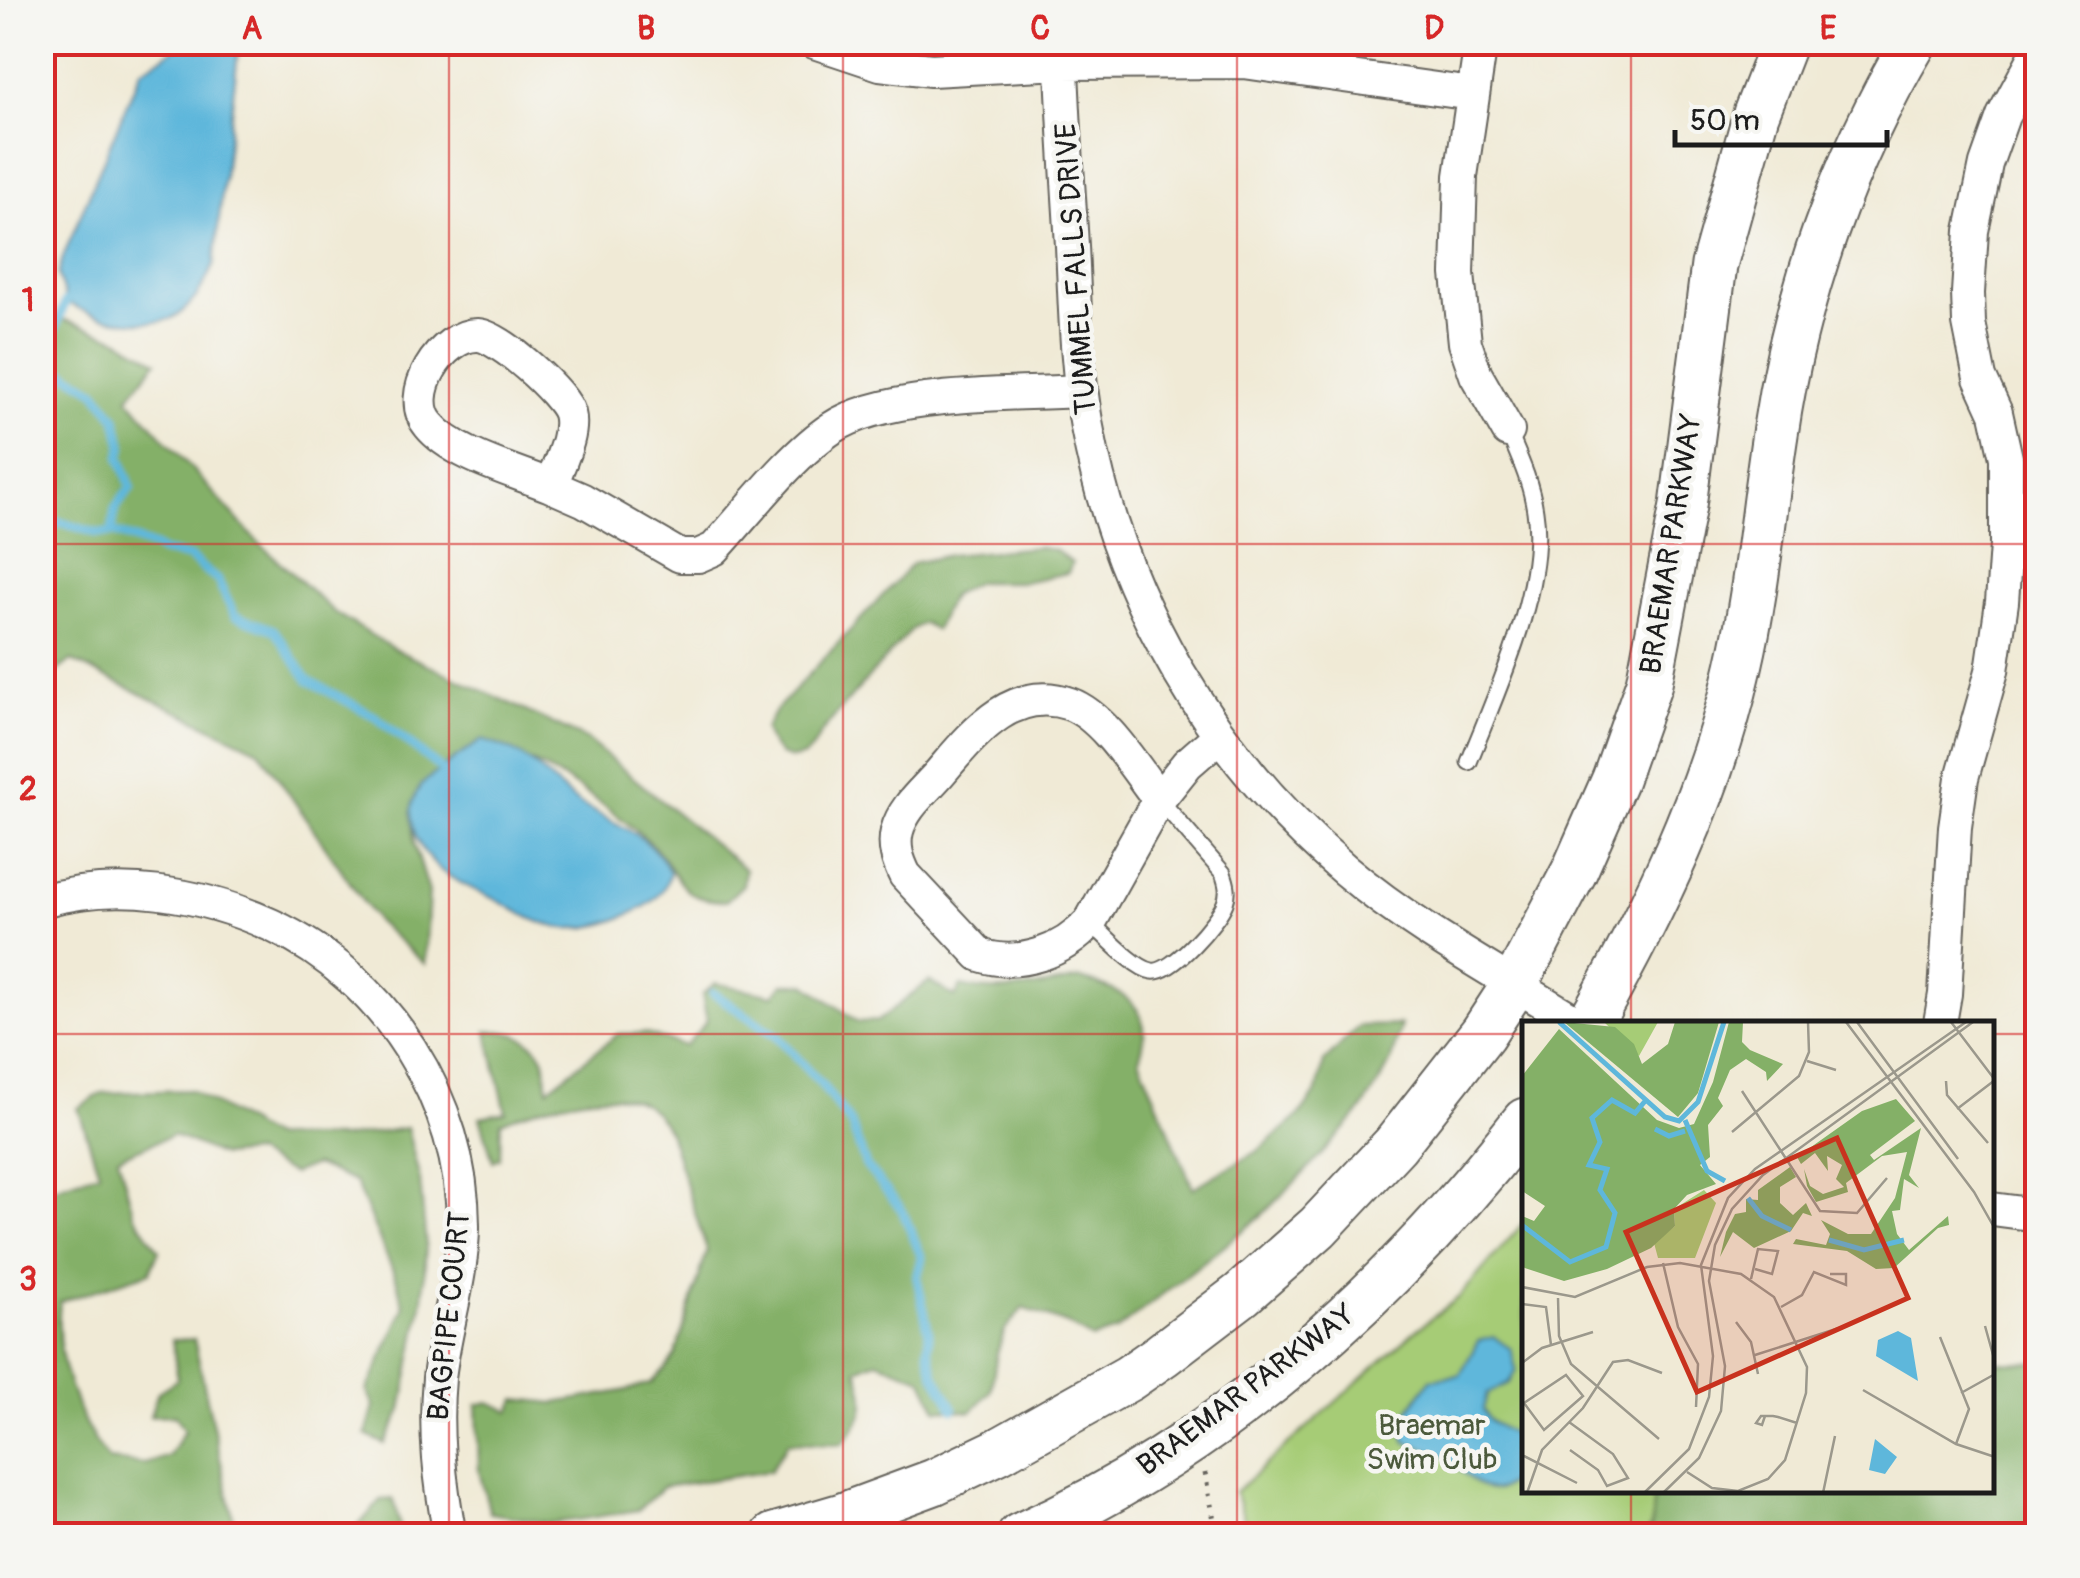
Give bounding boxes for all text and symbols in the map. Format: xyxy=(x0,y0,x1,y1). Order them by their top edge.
text: A xyxy=(242,9,263,49)
text: B xyxy=(637,9,655,49)
text: C xyxy=(1030,9,1050,49)
text: D xyxy=(1424,9,1444,49)
text: E xyxy=(1820,9,1837,49)
scale bar xyxy=(1675,85,1888,147)
text: 50 m xyxy=(1690,102,1760,139)
street label: TUMMEL FALLS DRIVE xyxy=(1047,122,1105,416)
text: 1 xyxy=(22,281,34,321)
street label: BRAEMAR PARKWAY xyxy=(1632,411,1710,677)
text: 2 xyxy=(19,770,37,810)
inset map xyxy=(1522,1021,1995,1493)
street label: BAGPIPE COURT xyxy=(420,1210,478,1422)
text: 3 xyxy=(19,1260,37,1300)
street label: BRAEMAR PARKWAY xyxy=(1130,1296,1362,1484)
park label: Braemar Swim Club xyxy=(1367,1407,1497,1478)

